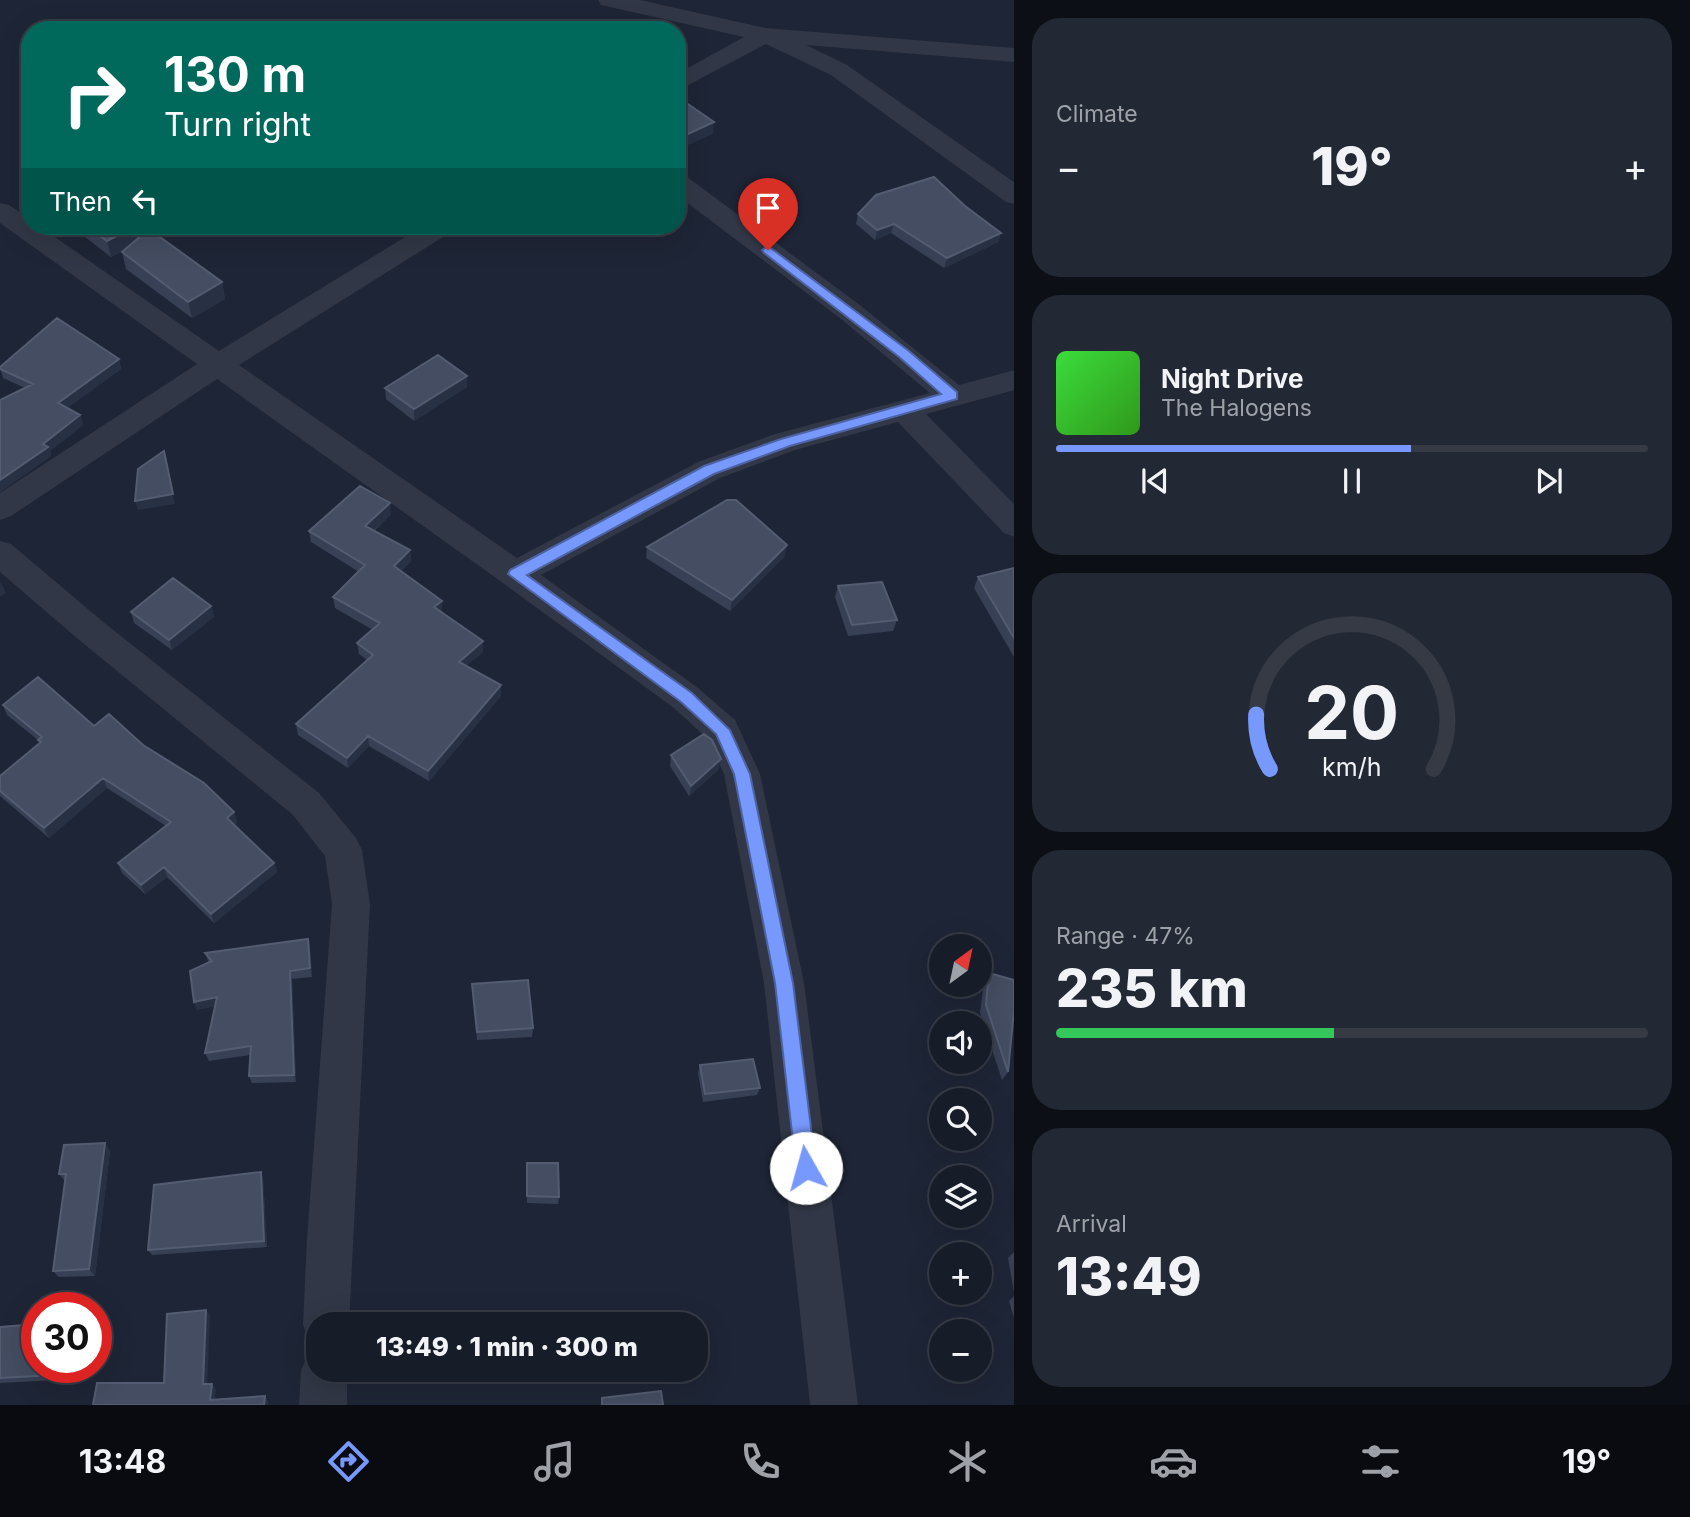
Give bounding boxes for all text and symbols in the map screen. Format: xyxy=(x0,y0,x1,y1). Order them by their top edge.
text: 130 m xyxy=(164,45,306,104)
icon: right xyxy=(49,49,140,140)
text: Climate xyxy=(1056,100,1138,128)
text: Turn right xyxy=(164,105,311,144)
text: 19° xyxy=(1311,135,1393,198)
text: − xyxy=(1056,144,1081,190)
text: + xyxy=(1623,144,1648,190)
pin xyxy=(738,178,798,250)
icon: left xyxy=(126,182,164,220)
text: Then xyxy=(49,186,112,217)
icon: arrive xyxy=(749,189,787,227)
text: Night Drive xyxy=(1161,363,1303,394)
text: The Halogens xyxy=(1161,394,1312,422)
icon: previous xyxy=(1136,462,1174,500)
icon: pause xyxy=(1333,462,1371,500)
icon: next xyxy=(1530,462,1568,500)
text: 20 xyxy=(1305,668,1399,757)
text: km/h xyxy=(1322,751,1382,781)
text: Range · 47% xyxy=(1056,922,1195,950)
north arrow xyxy=(929,934,992,998)
map controls xyxy=(929,934,992,1382)
text: 235 km xyxy=(1056,957,1248,1020)
button: sound xyxy=(929,1011,992,1074)
button: search xyxy=(929,1088,992,1151)
position arrow xyxy=(769,1131,843,1205)
button: layers xyxy=(929,1165,992,1228)
text: Arrival xyxy=(1056,1210,1127,1238)
button: + xyxy=(929,1242,992,1305)
text: 13:49 xyxy=(1056,1245,1202,1308)
speed limit sign: 30 xyxy=(21,1292,112,1383)
button: − xyxy=(929,1319,992,1382)
text: 13:49 · 1 min · 300 m xyxy=(376,1331,638,1362)
icon: directions xyxy=(324,1437,373,1486)
icon: music xyxy=(530,1437,579,1486)
icon: phone xyxy=(736,1437,785,1486)
icon: climate xyxy=(943,1437,992,1486)
icon: car xyxy=(1149,1437,1198,1486)
icon: filters xyxy=(1356,1437,1405,1486)
text: 13:48 xyxy=(79,1442,166,1481)
text: 19° xyxy=(1562,1442,1611,1481)

